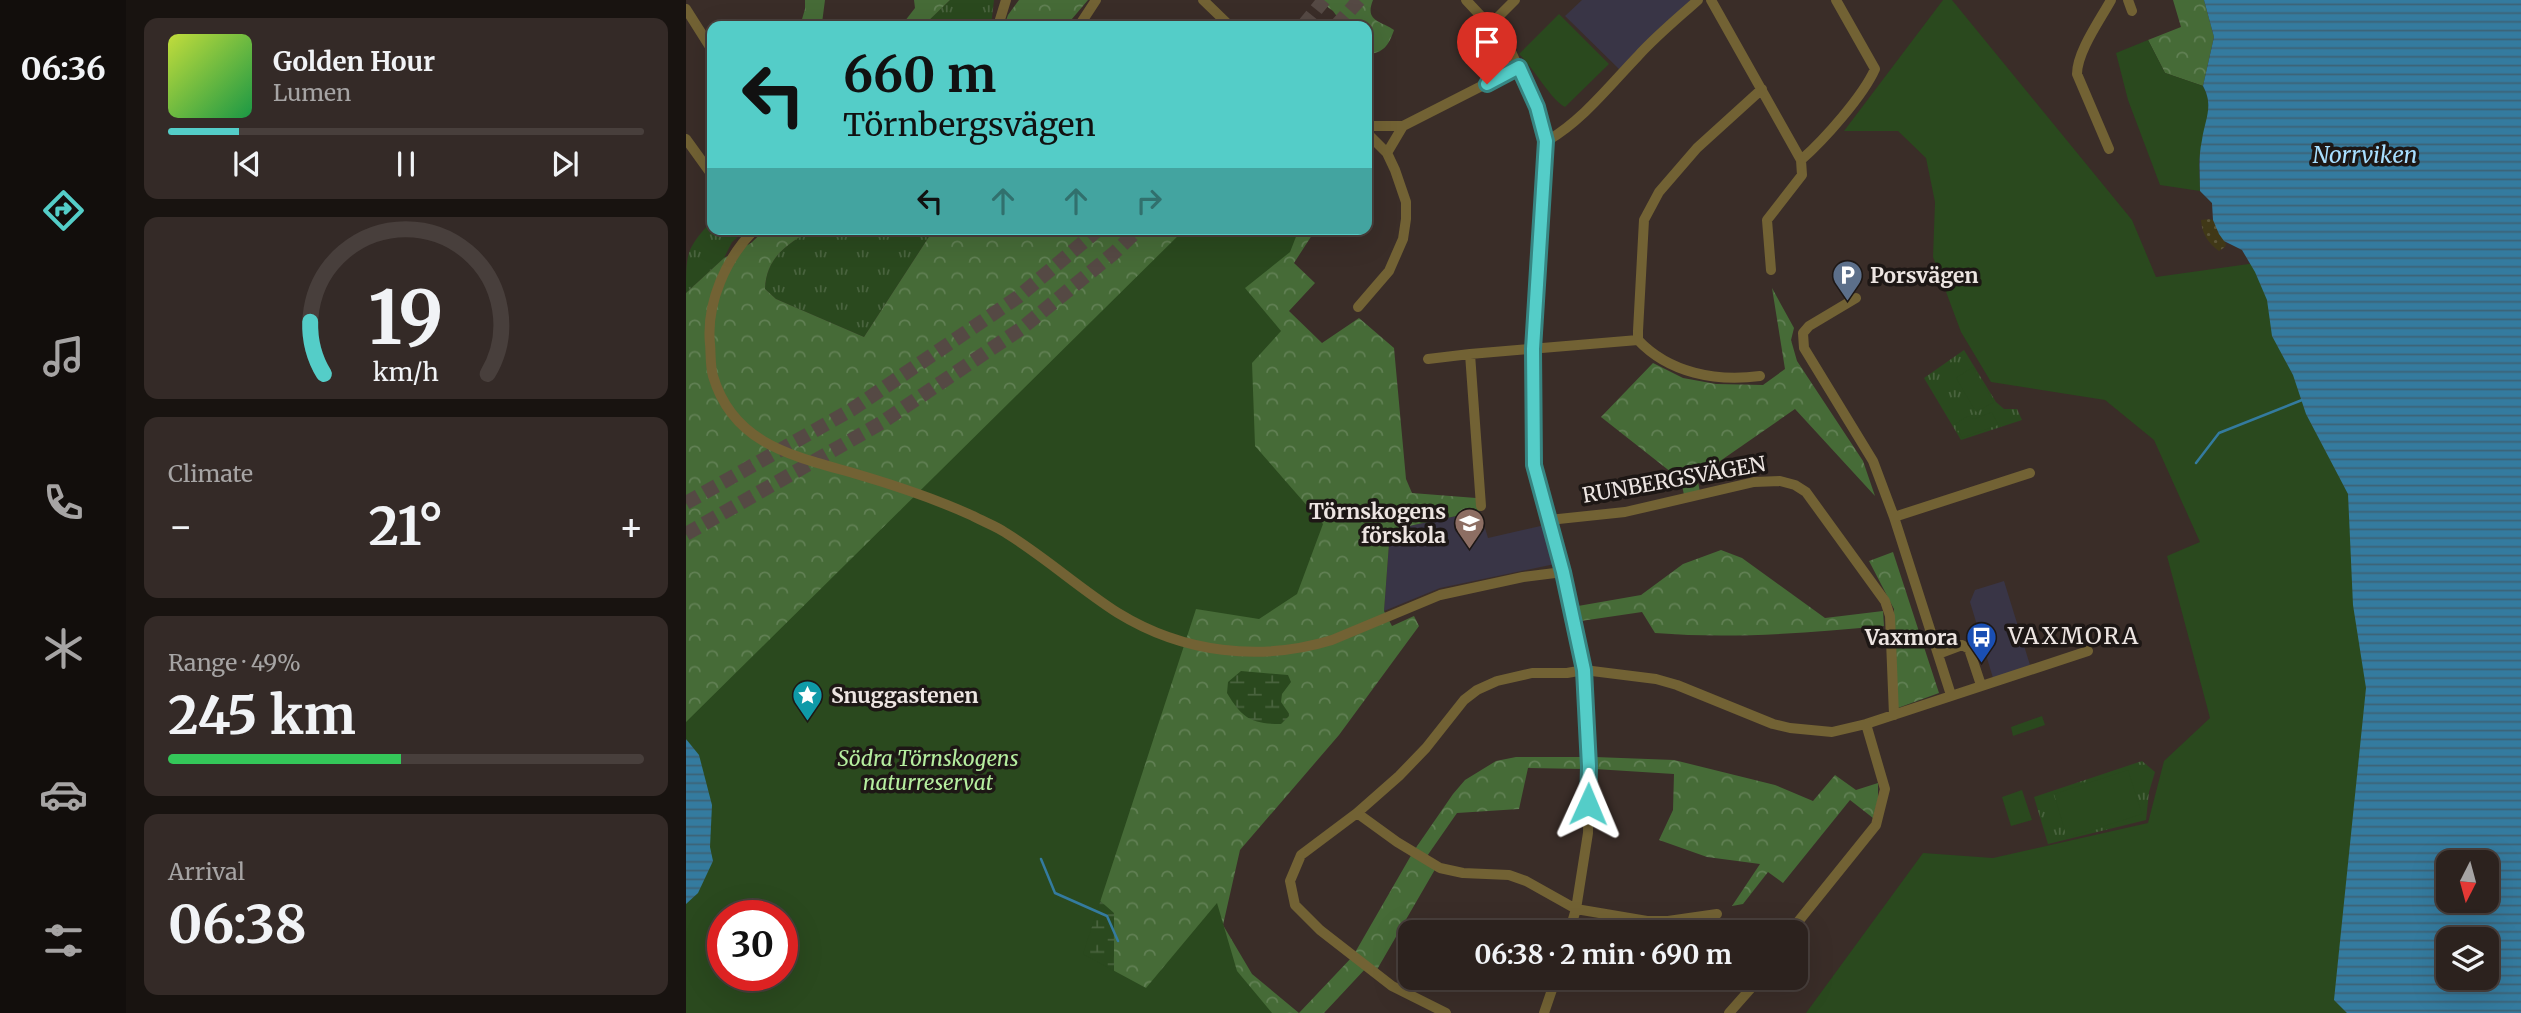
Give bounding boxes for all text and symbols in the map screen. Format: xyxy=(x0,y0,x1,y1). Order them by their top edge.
pin xyxy=(1457,12.0,1517,84)
icon: arrive xyxy=(1468,23,1506,61)
text: 660 m xyxy=(843,44,996,105)
text: Golden Hour xyxy=(273,45,435,78)
text: 06:36 xyxy=(20,49,106,89)
icon: left xyxy=(728,49,819,140)
text: Lumen xyxy=(273,78,351,107)
text: Törnbergsvägen xyxy=(843,105,1096,145)
water label: Norrviken xyxy=(2312,140,2418,169)
icon: previous xyxy=(228,145,266,183)
icon: pause xyxy=(387,145,425,183)
icon: next xyxy=(546,145,584,183)
icon: left xyxy=(911,182,949,220)
icon: ahead xyxy=(984,182,1022,220)
icon: ahead xyxy=(1057,182,1095,220)
icon: right xyxy=(1130,182,1168,220)
icon: directions xyxy=(39,186,88,235)
parking icon: Porsvägen xyxy=(1830,259,1864,303)
place label: Porsvägen xyxy=(1870,262,1979,289)
text: 19 xyxy=(368,272,444,364)
icon: music xyxy=(39,332,88,381)
text: km/h xyxy=(373,356,439,388)
street label: RUNBERGSVÄGEN xyxy=(1580,450,1768,509)
text: Climate xyxy=(168,459,253,488)
icon: phone xyxy=(39,478,88,527)
text: 21° xyxy=(368,494,444,559)
place label: Törnskogens förskola xyxy=(1309,498,1446,549)
text: − xyxy=(168,503,193,550)
text: + xyxy=(619,503,644,550)
school or university icon: Törnskogens förskola xyxy=(1452,507,1486,551)
bus stop icon: Vaxmora xyxy=(1964,621,1998,665)
district label: VAXMORA xyxy=(2007,621,2140,650)
icon: climate xyxy=(39,624,88,673)
place label: Vaxmora xyxy=(1864,624,1958,651)
text: Range · 49% xyxy=(168,648,301,677)
place icon: Snuggastenen xyxy=(791,679,825,723)
place label: Snuggastenen xyxy=(831,682,978,709)
text: 245 km xyxy=(168,683,356,748)
park label: Södra Törnskogens naturreservat xyxy=(838,745,1019,796)
position arrow xyxy=(1551,767,1625,841)
icon: car xyxy=(39,770,88,819)
north arrow xyxy=(2436,850,2499,914)
map controls xyxy=(2436,850,2499,990)
text: Arrival xyxy=(168,857,245,886)
text: 06:38 xyxy=(168,892,307,957)
speed limit sign: 30 xyxy=(707,900,798,991)
icon: filters xyxy=(39,916,88,965)
button: layers xyxy=(2436,927,2499,990)
text: 06:38 · 2 min · 690 m xyxy=(1474,938,1732,971)

